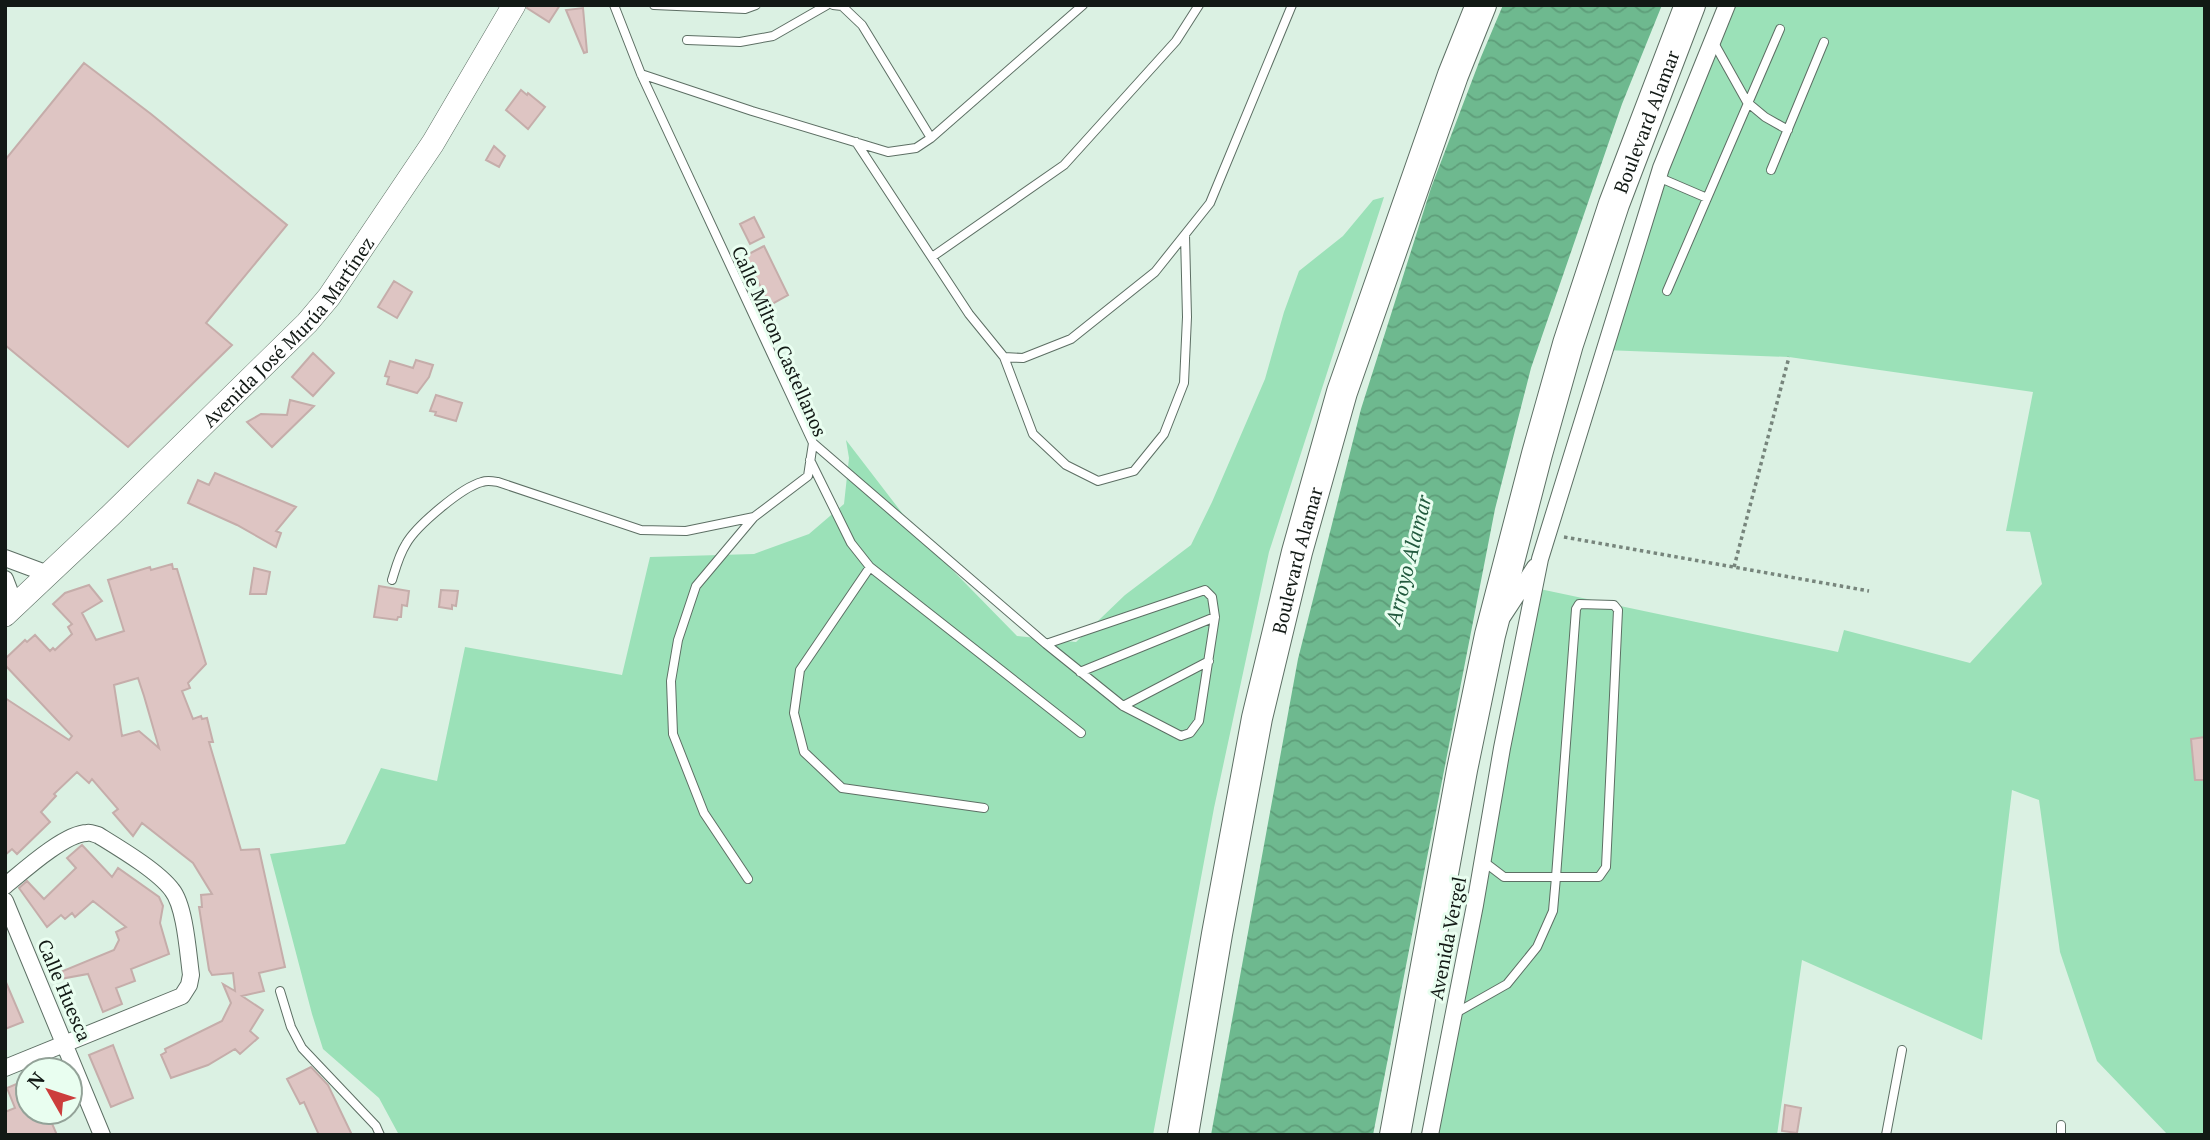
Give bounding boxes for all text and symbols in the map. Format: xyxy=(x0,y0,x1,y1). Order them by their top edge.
street label: Boulevard Alamar xyxy=(1607,46,1684,196)
street label: Avenida José Murúa Martínez xyxy=(196,231,379,432)
street label: Calle Milton Castellanos xyxy=(727,242,833,440)
street label: Boulevard Alamar xyxy=(1265,483,1327,636)
water label: Arroyo Alamar xyxy=(1378,491,1438,630)
street label: Avenida Vergel xyxy=(1423,874,1471,1002)
street label: Calle Huesca xyxy=(32,935,98,1045)
north arrow xyxy=(14,1056,84,1126)
text: N xyxy=(21,1066,50,1093)

